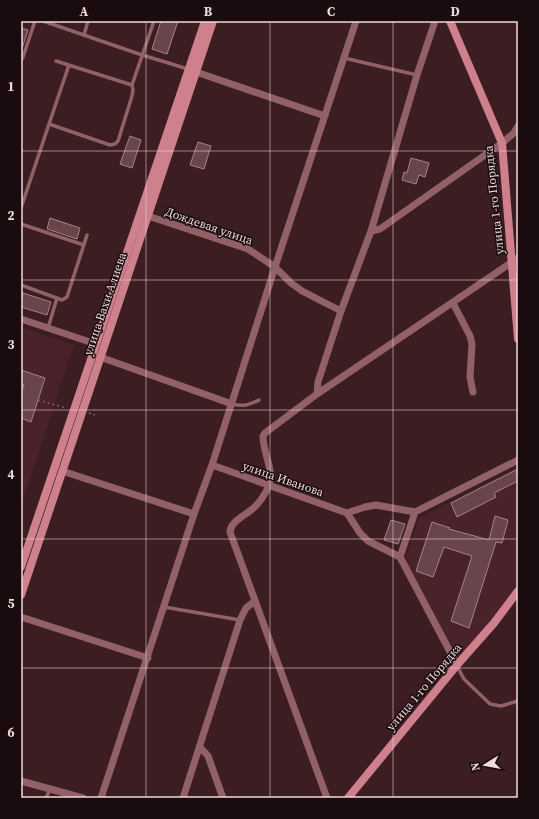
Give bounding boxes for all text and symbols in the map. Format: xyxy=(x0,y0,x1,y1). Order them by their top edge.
text: A xyxy=(80,3,89,20)
text: B xyxy=(204,3,213,20)
text: C xyxy=(327,3,335,20)
text: D xyxy=(450,3,460,20)
text: 1 xyxy=(7,78,15,95)
street label: улица 1-го Порядка xyxy=(480,144,508,255)
street label: Дождевая улица xyxy=(163,203,256,249)
text: 2 xyxy=(7,207,15,224)
street label: улица Вахи Алиева xyxy=(80,249,130,358)
text: 3 xyxy=(7,336,15,353)
street label: улица Иванова xyxy=(240,458,327,501)
text: 4 xyxy=(7,466,15,483)
text: 5 xyxy=(7,595,15,612)
street label: улица 1-го Порядка xyxy=(383,639,466,734)
text: 6 xyxy=(7,724,15,741)
north arrow xyxy=(465,745,505,785)
text: N xyxy=(468,761,484,772)

